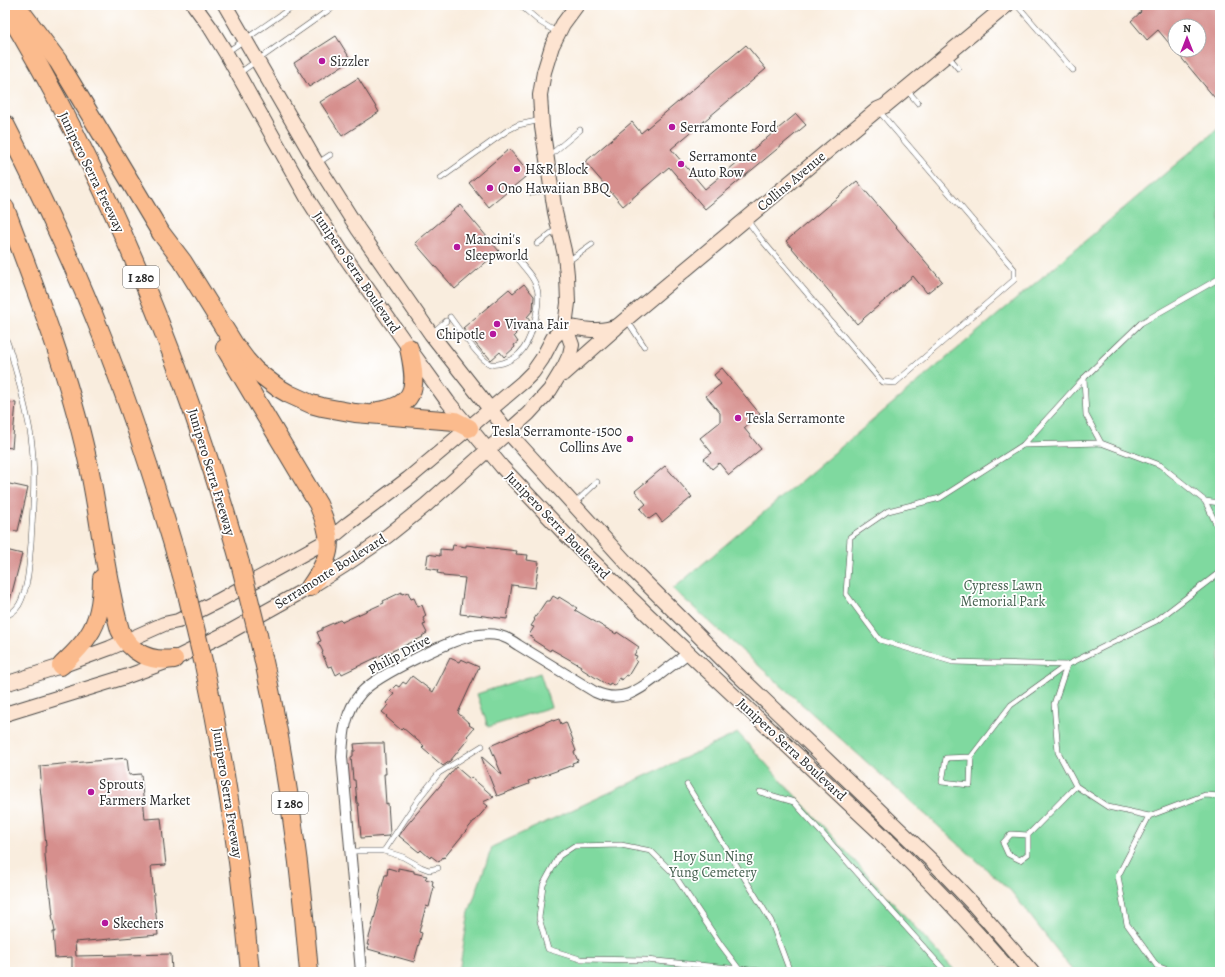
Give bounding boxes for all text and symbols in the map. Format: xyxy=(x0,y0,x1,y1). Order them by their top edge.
north arrow xyxy=(1167,18,1207,58)
text: N xyxy=(1183,21,1191,36)
place label: Sizzler xyxy=(330,52,370,71)
marker: Sizzler xyxy=(317,56,327,66)
street label: Junipero Serra Freeway xyxy=(54,109,129,236)
place label: Serramonte Ford xyxy=(680,118,777,137)
marker: Serramonte Ford xyxy=(667,122,677,132)
place label: Serramonte Auto Row xyxy=(688,147,757,182)
street label: Collins Avenue xyxy=(753,147,830,216)
marker: Serramonte Auto Row xyxy=(676,159,686,169)
place label: H&R Block xyxy=(525,160,588,179)
marker: H&R Block xyxy=(512,164,522,174)
place label: Ono Hawaiian BBQ xyxy=(498,179,611,198)
marker: Ono Hawaiian BBQ xyxy=(485,183,495,193)
street label: Junipero Serra Boulevard xyxy=(309,208,405,337)
place label: Mancini's Sleepworld xyxy=(465,230,529,265)
marker: Mancini's Sleepworld xyxy=(452,242,462,252)
road number: I 280 xyxy=(123,266,159,288)
place label: Vivana Fair xyxy=(504,315,569,334)
marker: Vivana Fair xyxy=(492,319,502,329)
place label: Chipotle xyxy=(436,325,485,344)
marker: Chipotle xyxy=(488,329,498,339)
street label: Junipero Serra Freeway xyxy=(183,406,240,539)
place label: Tesla Serramonte xyxy=(746,409,845,428)
marker: Tesla Serramonte xyxy=(733,413,743,423)
place label: Tesla Serramonte-1500 Collins Ave xyxy=(492,422,622,457)
marker: Tesla Serramonte-1500 Collins Ave xyxy=(625,434,635,444)
street label: Junipero Serra Boulevard xyxy=(501,467,614,584)
street label: Serramonte Boulevard xyxy=(271,529,390,613)
park label: Cypress Lawn Memorial Park xyxy=(961,576,1045,611)
street label: Philip Drive xyxy=(365,630,434,679)
street label: Junipero Serra Boulevard xyxy=(733,694,851,805)
street label: Junipero Serra Freeway xyxy=(208,726,247,861)
place label: Sprouts Farmers Market xyxy=(99,775,191,810)
marker: Sprouts Farmers Market xyxy=(86,787,96,797)
road number: I 280 xyxy=(272,792,308,814)
park label: Hoy Sun Ning Yung Cemetery xyxy=(668,847,758,882)
place label: Skechers xyxy=(113,914,164,933)
marker: Skechers xyxy=(100,918,110,928)

